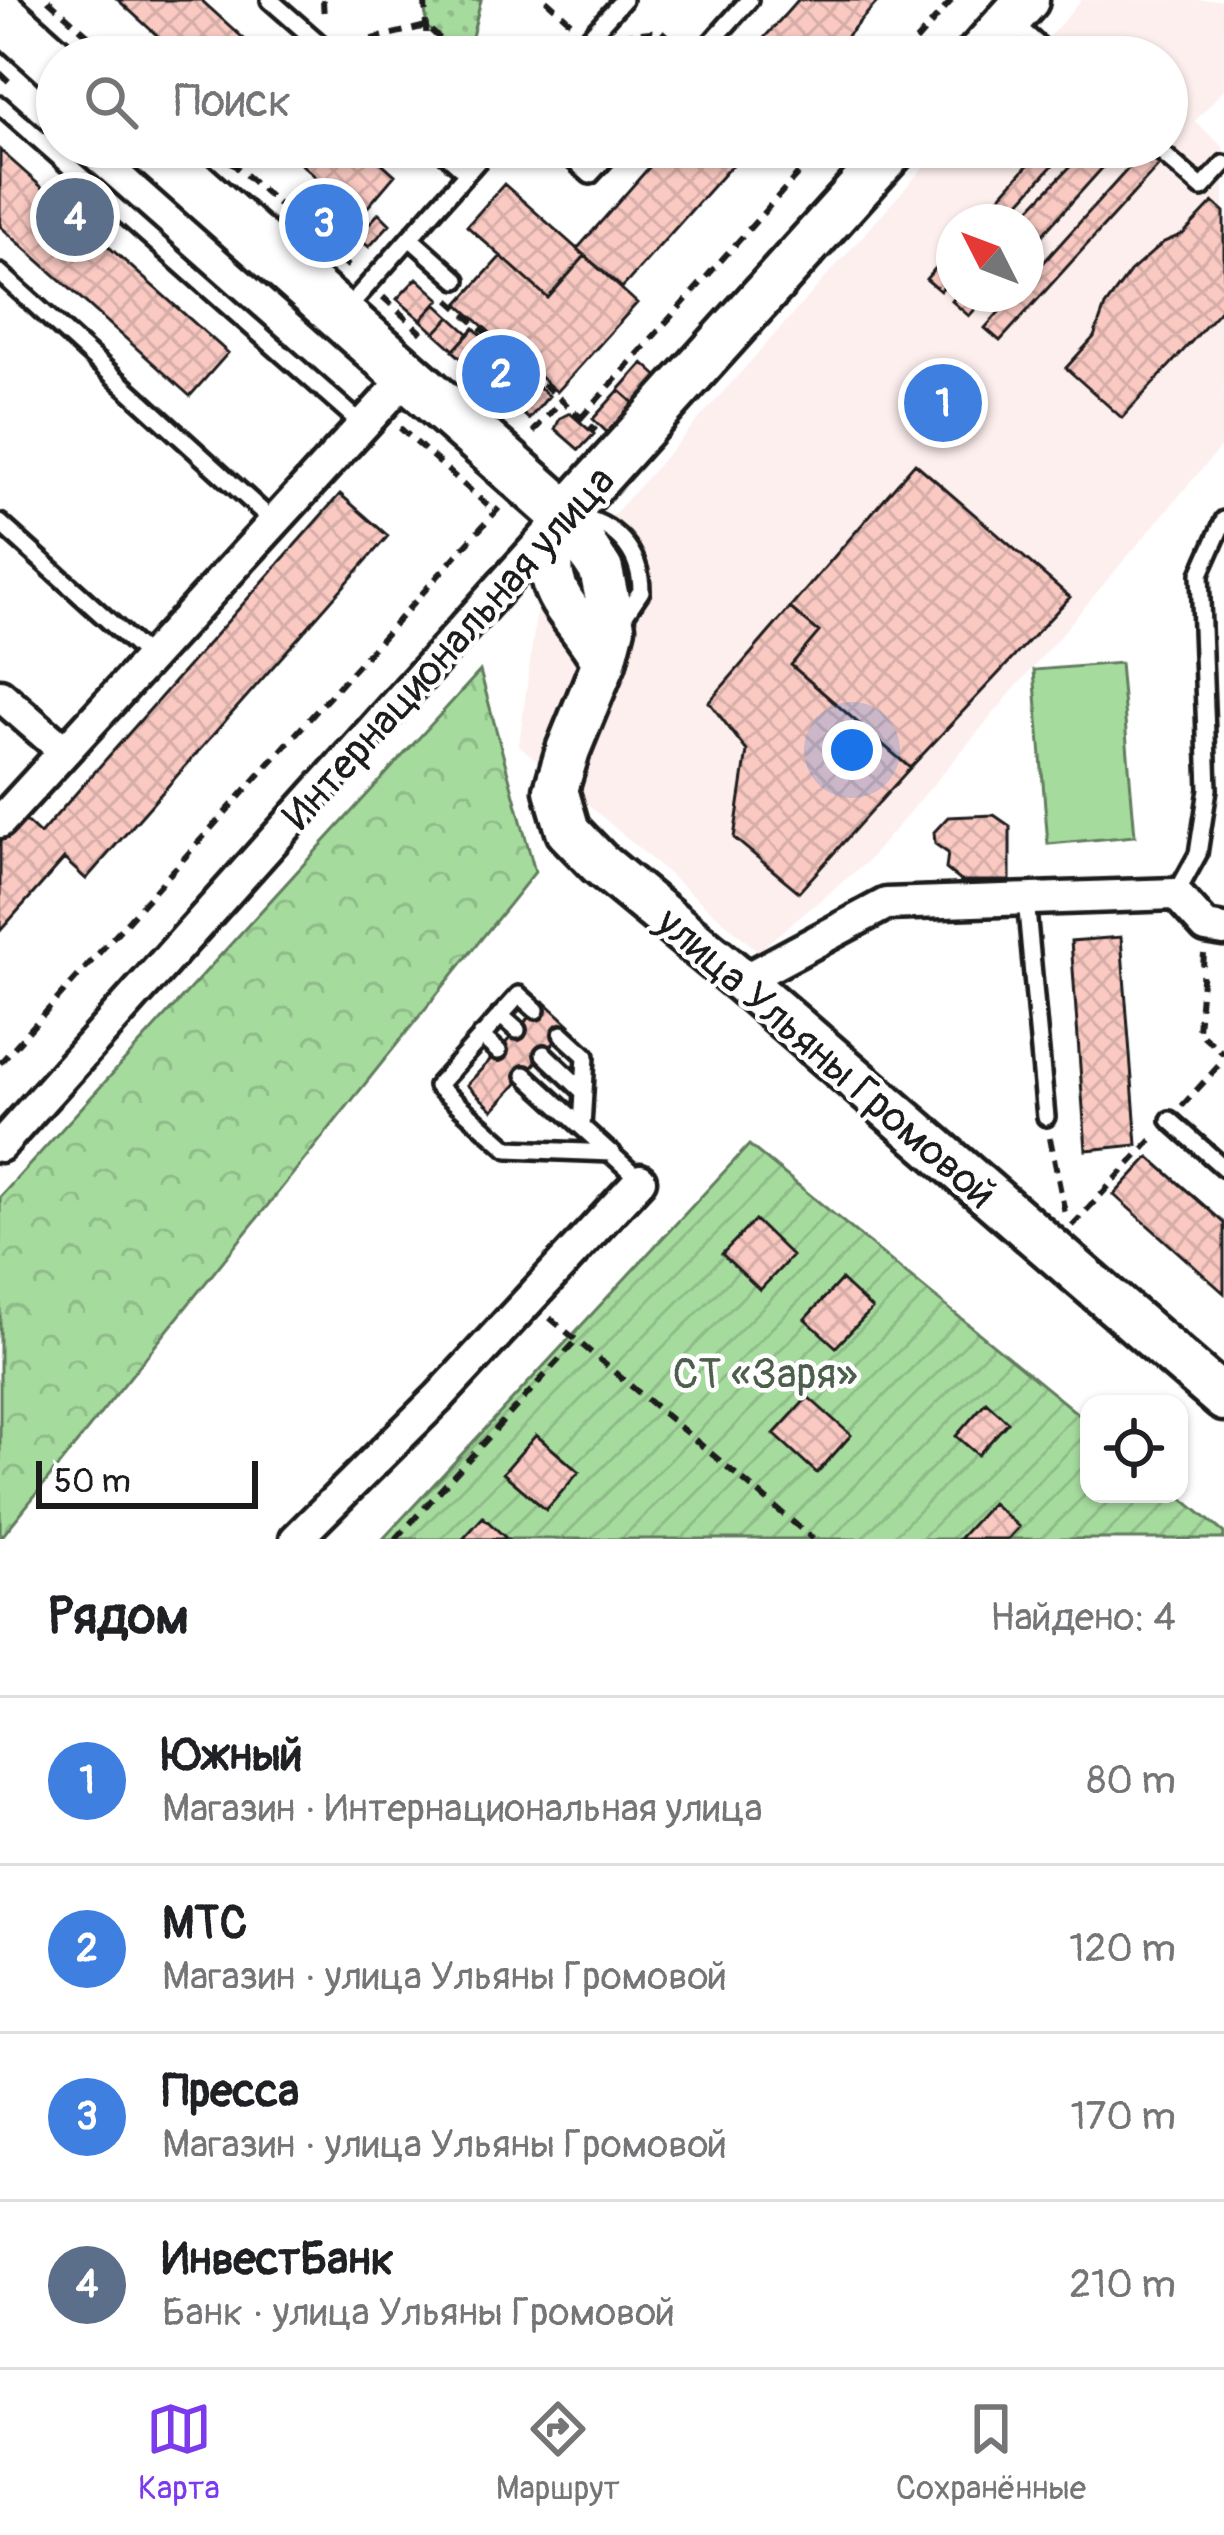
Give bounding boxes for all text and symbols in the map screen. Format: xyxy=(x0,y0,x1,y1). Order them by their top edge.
search box xyxy=(36,36,1188,168)
icon: search xyxy=(78,69,144,135)
text: Поиск xyxy=(174,74,291,130)
pin: 4 xyxy=(36,172,114,262)
pin: 3 xyxy=(285,178,363,268)
north arrow xyxy=(936,204,1044,312)
pin: 2 xyxy=(462,329,540,419)
pin: 1 xyxy=(904,358,982,448)
street label: Интернациональная улица xyxy=(272,456,627,841)
your location xyxy=(822,720,882,780)
street label: улица Ульяны Громовой xyxy=(644,896,1006,1220)
park label: СТ «Заря» xyxy=(673,1349,857,1401)
map controls xyxy=(1080,1395,1188,1503)
button: locate xyxy=(1080,1395,1188,1503)
scale bar xyxy=(36,1455,258,1508)
text: 50 m xyxy=(54,1461,131,1502)
text: Рядом xyxy=(48,1585,189,1649)
text: Найдено: 4 xyxy=(990,1593,1176,1642)
text: Южный xyxy=(162,1728,303,1784)
text: 1 xyxy=(79,1756,95,1805)
text: 80 m xyxy=(1087,1756,1176,1805)
text: Магазин · Интернациональная улица xyxy=(162,1784,763,1833)
text: МТС xyxy=(162,1896,247,1952)
text: 2 xyxy=(76,1924,98,1973)
text: 120 m xyxy=(1069,1924,1176,1973)
text: Магазин · улица Ульяны Громовой xyxy=(162,1952,727,2001)
text: Пресса xyxy=(162,2064,299,2120)
text: 3 xyxy=(76,2092,98,2141)
text: 170 m xyxy=(1070,2092,1176,2141)
text: Магазин · улица Ульяны Громовой xyxy=(162,2120,727,2169)
text: ИнвестБанк xyxy=(162,2232,394,2288)
text: 4 xyxy=(76,2260,98,2309)
text: 210 m xyxy=(1069,2260,1176,2309)
text: Банк · улица Ульяны Громовой xyxy=(162,2288,675,2337)
tab: Карта xyxy=(138,2396,220,2509)
tab: Маршрут xyxy=(496,2396,620,2509)
tab: Сохранённые xyxy=(896,2396,1086,2509)

